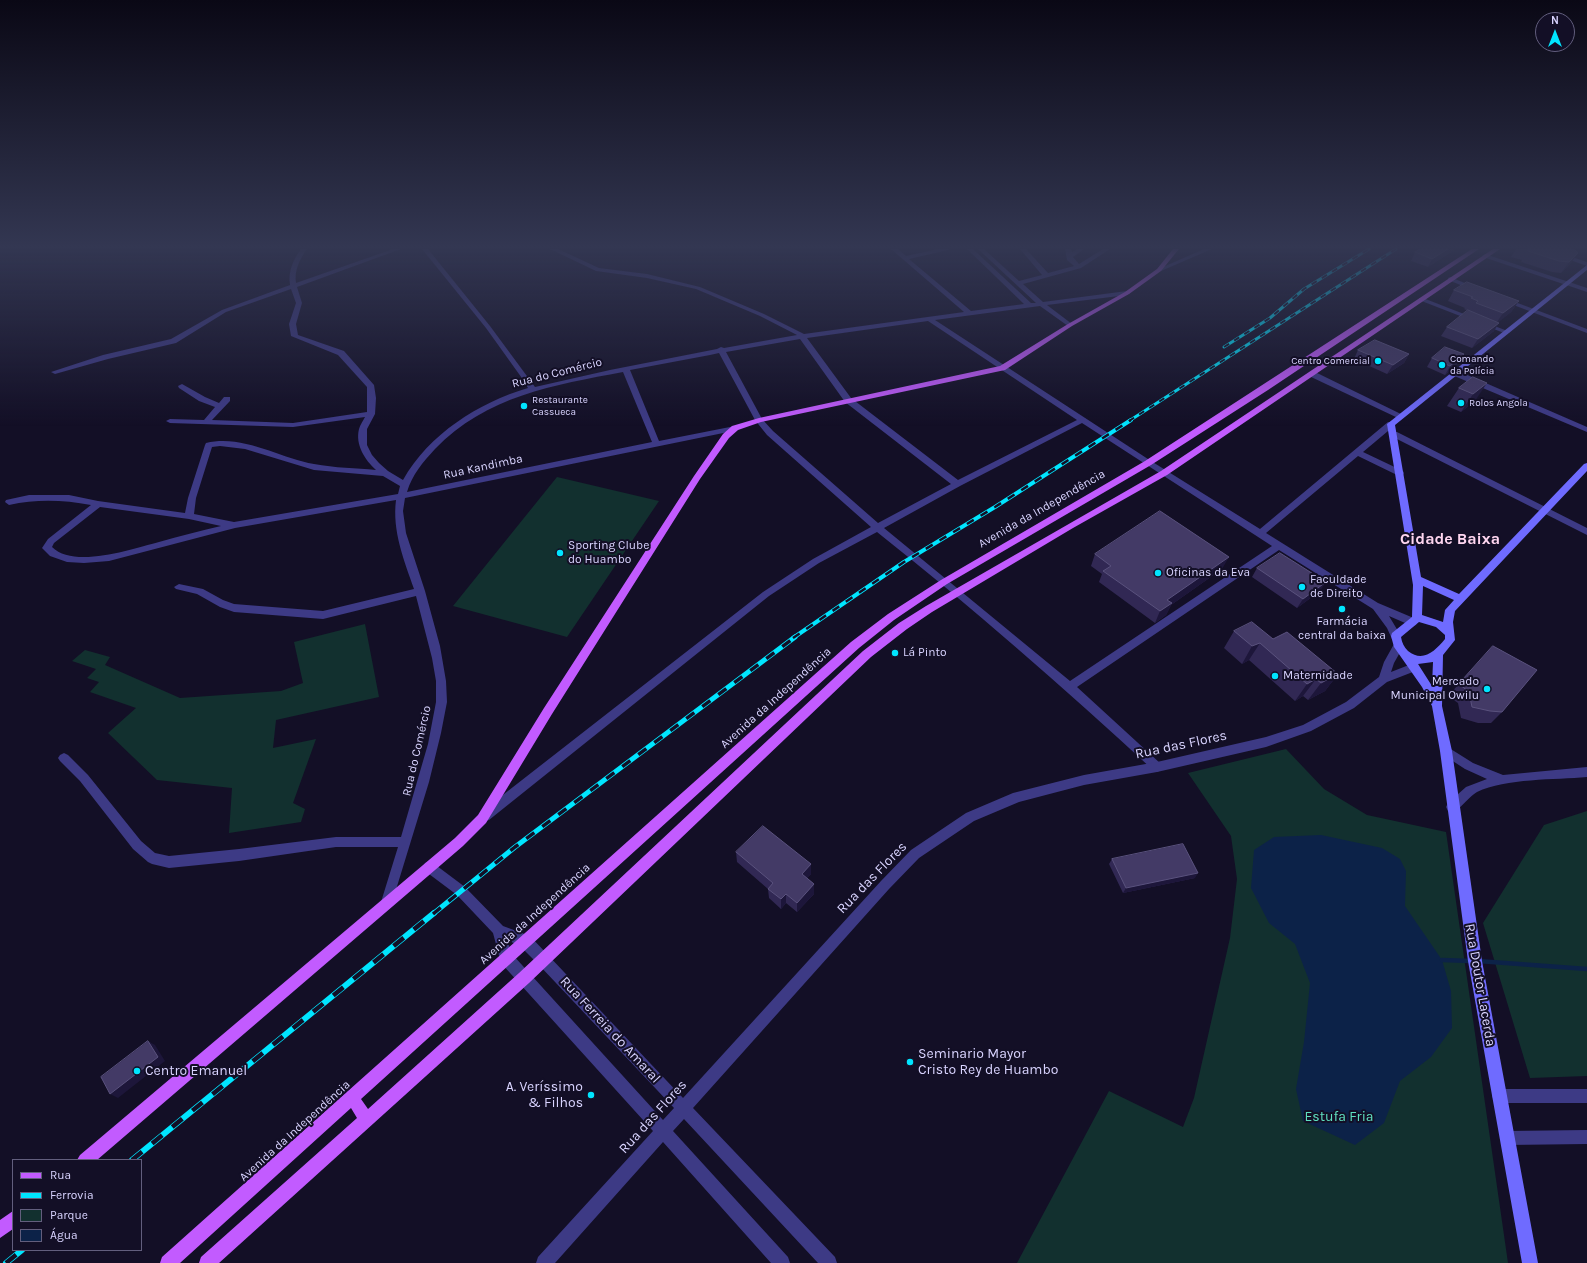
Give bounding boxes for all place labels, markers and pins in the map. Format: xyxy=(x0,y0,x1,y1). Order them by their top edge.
place label: Comando da Polícia xyxy=(1450,353,1494,376)
place label: Centro Comercial xyxy=(1291,355,1370,367)
marker: Centro Comercial xyxy=(1373,356,1383,366)
marker: Comando da Polícia xyxy=(1437,360,1447,370)
place label: Restaurante Cassueca xyxy=(532,394,588,418)
place label: Rolos Angola xyxy=(1469,397,1528,409)
marker: Rolos Angola xyxy=(1456,398,1466,408)
marker: Restaurante Cassueca xyxy=(519,401,529,411)
place label: Sporting Clube do Huambo xyxy=(568,539,649,567)
marker: Sporting Clube do Huambo xyxy=(555,548,565,558)
place label: Oficinas da Eva xyxy=(1166,566,1250,580)
marker: Oficinas da Eva xyxy=(1153,568,1163,578)
place label: Faculdade de Direito xyxy=(1310,573,1366,601)
marker: Faculdade de Direito xyxy=(1297,582,1307,592)
marker: Farmácia central da baixa xyxy=(1337,604,1347,614)
place label: Farmácia central da baixa xyxy=(1298,615,1386,643)
place label: Lá Pinto xyxy=(903,646,947,660)
marker: Lá Pinto xyxy=(890,648,900,658)
place label: Maternidade xyxy=(1283,669,1353,683)
marker: Maternidade xyxy=(1270,671,1280,681)
place label: Mercado Municipal Owilu xyxy=(1391,675,1479,703)
marker: Mercado Municipal Owilu xyxy=(1482,684,1492,694)
place label: Seminario Mayor Cristo Rey de Huambo xyxy=(918,1046,1058,1078)
marker: Seminario Mayor Cristo Rey de Huambo xyxy=(905,1057,915,1067)
place label: Centro Emanuel xyxy=(145,1063,247,1079)
marker: Centro Emanuel xyxy=(132,1066,142,1076)
place label: A. Veríssimo & Filhos xyxy=(506,1079,583,1112)
marker: A. Veríssimo & Filhos xyxy=(586,1090,596,1100)

